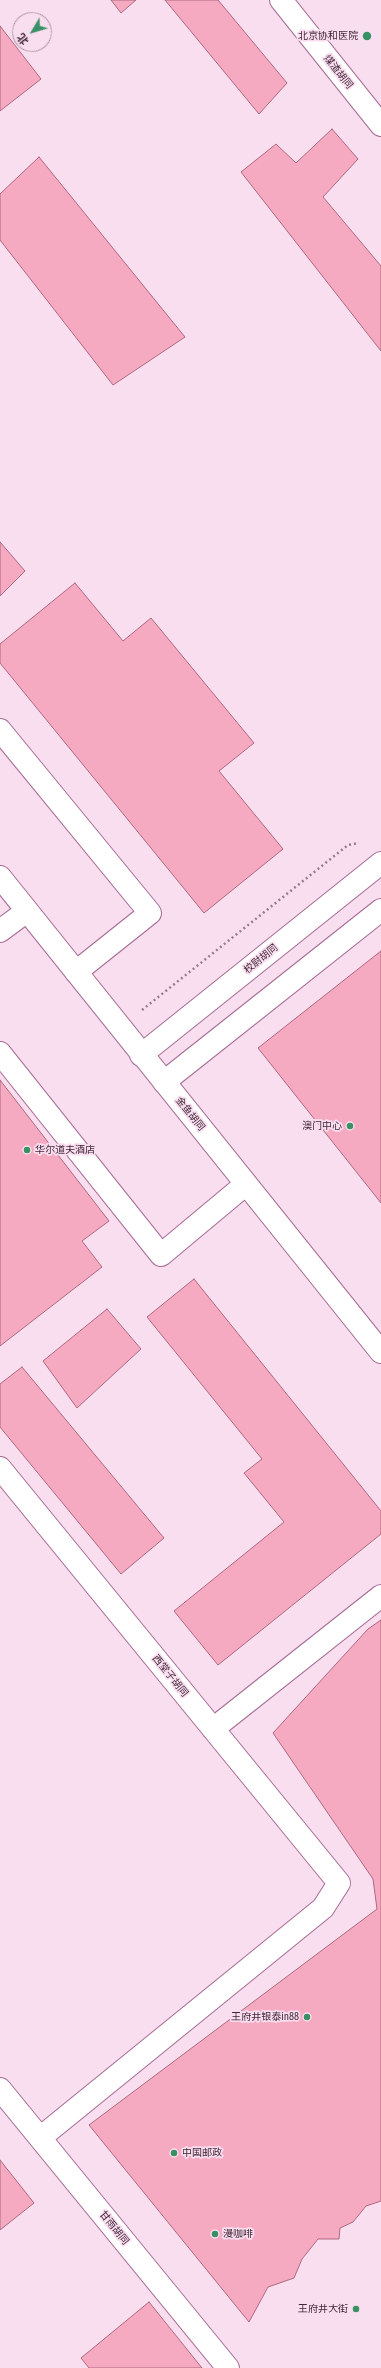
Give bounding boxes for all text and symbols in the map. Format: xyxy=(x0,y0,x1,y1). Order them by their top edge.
north arrow xyxy=(12,12,52,52)
place label: 北京协和医院 xyxy=(298,30,358,42)
marker: 北京协和医院 xyxy=(361,30,373,42)
text: 北 xyxy=(14,31,31,47)
street label: 煤渣胡同 xyxy=(321,53,355,91)
street label: 校尉胡同 xyxy=(242,942,280,976)
street label: 金鱼胡同 xyxy=(173,1095,207,1133)
place label: 澳门中心 xyxy=(302,1120,342,1132)
marker: 澳门中心 xyxy=(345,1121,355,1131)
place label: 华尔道夫酒店 xyxy=(35,1144,95,1156)
marker: 华尔道夫酒店 xyxy=(22,1145,32,1155)
street label: 西堂子胡同 xyxy=(150,1653,190,1699)
place label: 王府井银泰in88 xyxy=(231,2011,299,2023)
marker: 王府井银泰in88 xyxy=(302,2012,312,2022)
place label: 中国邮政 xyxy=(182,2147,222,2159)
marker: 中国邮政 xyxy=(169,2148,179,2158)
street label: 甘雨胡同 xyxy=(97,2209,131,2247)
place label: 漫咖啡 xyxy=(223,2228,253,2240)
marker: 漫咖啡 xyxy=(210,2229,220,2239)
place label: 王府井大街 xyxy=(298,2303,348,2315)
marker: 王府井大街 xyxy=(351,2304,361,2314)

